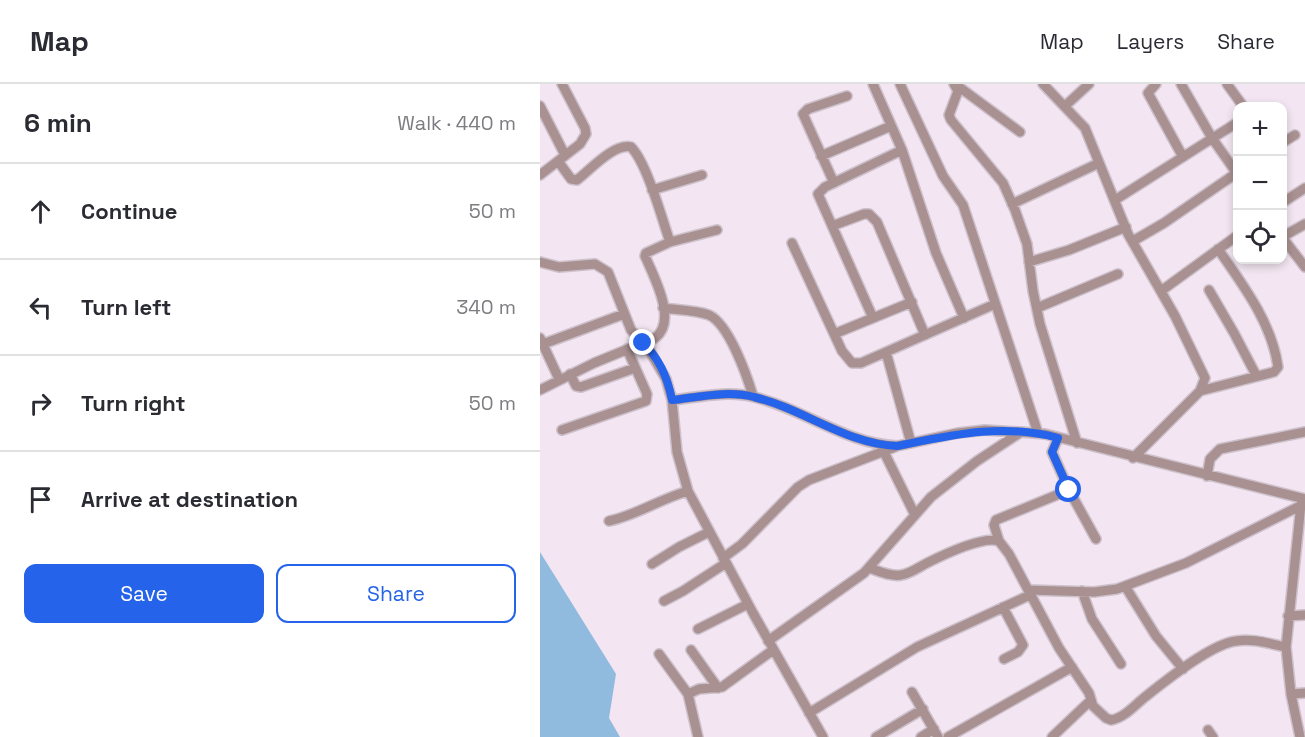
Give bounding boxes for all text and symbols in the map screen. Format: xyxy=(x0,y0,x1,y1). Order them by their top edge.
text: Map xyxy=(30,23,89,59)
text: Map xyxy=(1040,28,1084,55)
text: Layers xyxy=(1117,28,1184,55)
text: Share xyxy=(1217,28,1275,55)
map controls xyxy=(1233,102,1287,264)
button: + xyxy=(1233,102,1287,156)
text: 6 min xyxy=(24,106,92,140)
text: Walk · 440 m xyxy=(397,110,516,136)
button: − xyxy=(1233,156,1287,210)
icon: ahead xyxy=(24,195,57,228)
text: Continue xyxy=(81,197,177,225)
text: 50 m xyxy=(469,198,516,224)
button: locate xyxy=(1233,210,1287,264)
icon: left xyxy=(24,291,57,324)
text: Turn left xyxy=(81,293,171,321)
text: 340 m xyxy=(456,294,516,320)
route end xyxy=(629,329,655,355)
icon: right xyxy=(24,387,57,420)
text: Turn right xyxy=(81,389,186,417)
text: 50 m xyxy=(469,390,516,416)
route start xyxy=(1055,476,1081,502)
icon: arrive xyxy=(24,483,57,516)
text: Arrive at destination xyxy=(81,485,298,513)
button: Save xyxy=(24,564,264,623)
button: Share xyxy=(276,564,516,623)

